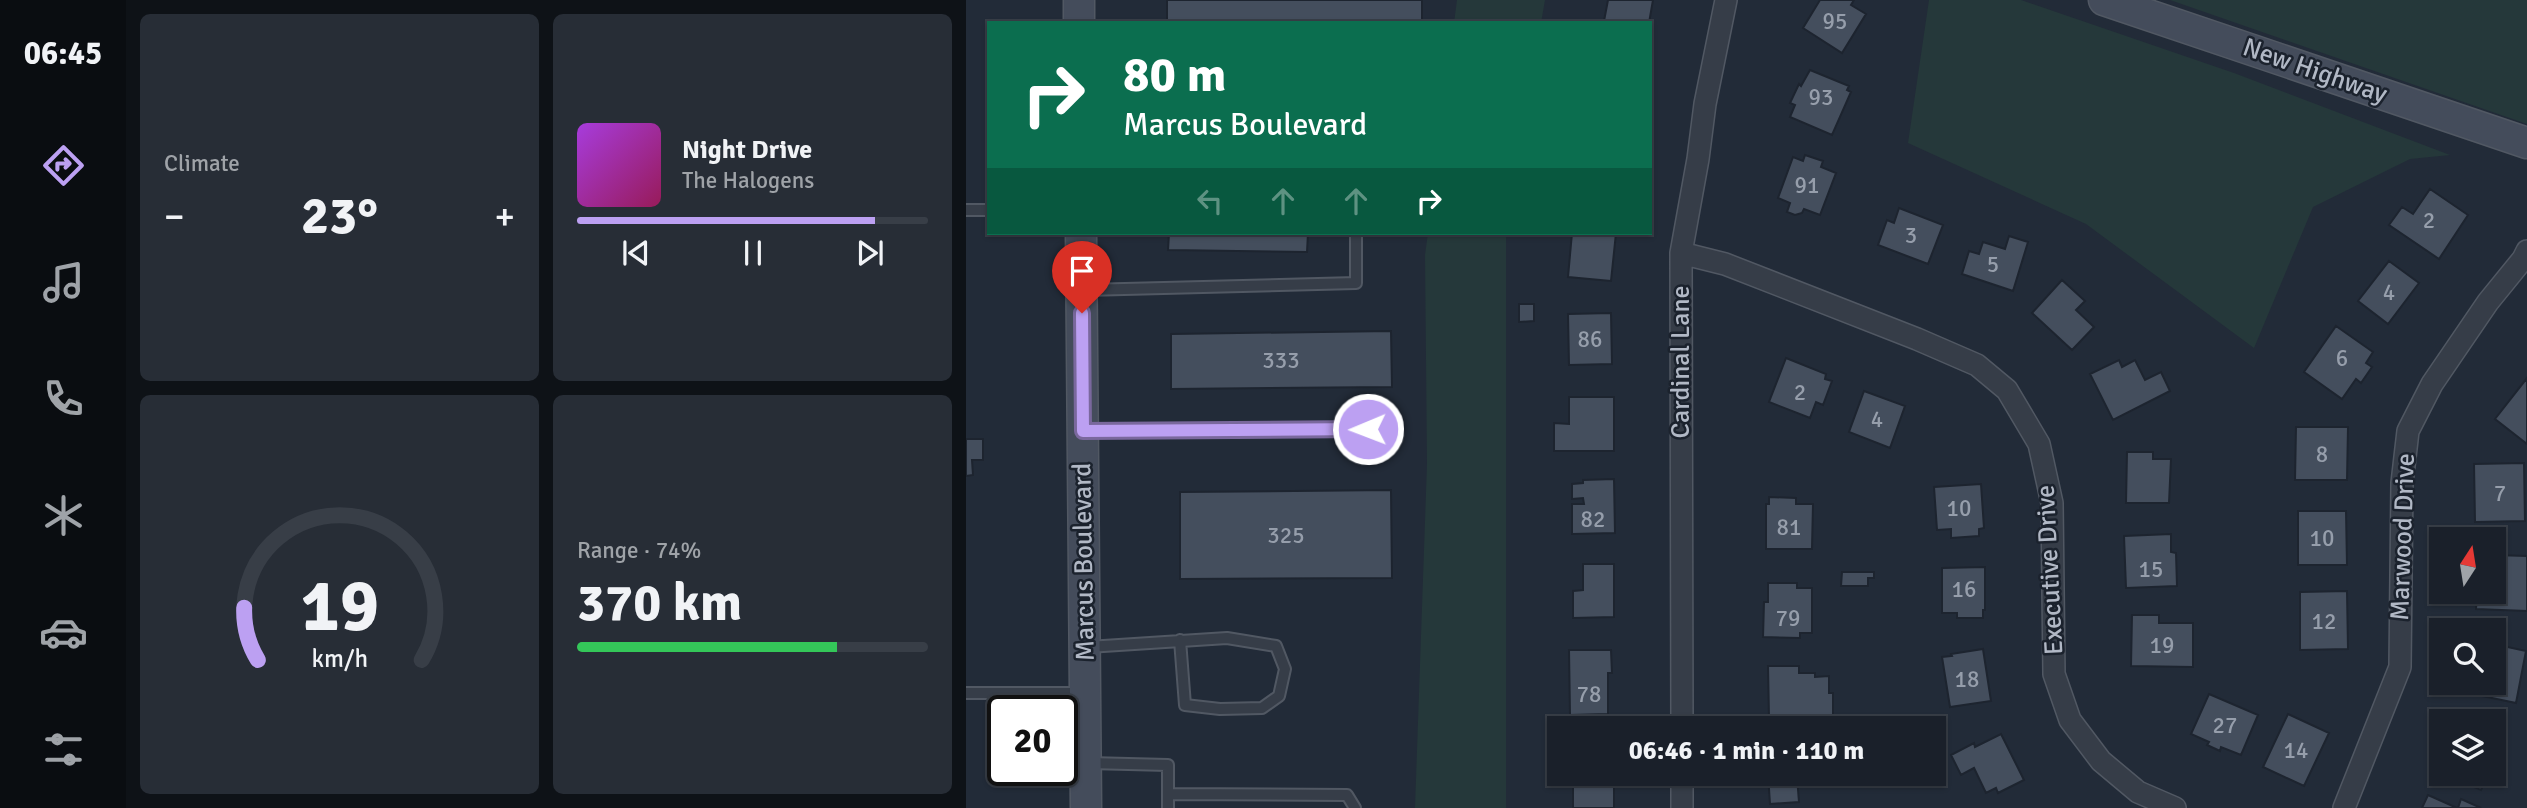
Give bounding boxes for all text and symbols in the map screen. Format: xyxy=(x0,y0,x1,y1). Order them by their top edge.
house number: 95 xyxy=(1823,7,1847,36)
street label: New Highway xyxy=(2239,31,2391,111)
text: 06:45 xyxy=(24,34,102,73)
text: 80 m xyxy=(1123,45,1226,105)
icon: right xyxy=(1008,49,1099,140)
house number: 93 xyxy=(1809,83,1833,112)
text: Marcus Boulevard xyxy=(1123,105,1367,144)
text: Night Drive xyxy=(682,134,812,166)
icon: directions xyxy=(39,141,88,190)
text: Climate xyxy=(164,149,240,178)
text: The Halogens xyxy=(682,166,814,195)
house number: 91 xyxy=(1795,171,1819,200)
icon: left xyxy=(1191,182,1229,220)
icon: ahead xyxy=(1264,182,1302,220)
icon: ahead xyxy=(1337,182,1375,220)
icon: right xyxy=(1410,182,1448,220)
text: 23° xyxy=(301,184,378,248)
text: − xyxy=(164,193,185,240)
text: + xyxy=(494,193,515,240)
house number: 2 xyxy=(2423,206,2435,235)
house number: 3 xyxy=(1905,221,1917,250)
icon: previous xyxy=(617,234,655,272)
icon: pause xyxy=(734,234,772,272)
icon: next xyxy=(851,234,889,272)
pin xyxy=(1052,241,1112,313)
house number: 5 xyxy=(1987,250,1999,279)
icon: arrive xyxy=(1063,252,1101,290)
icon: music xyxy=(39,258,88,307)
house number: 4 xyxy=(2383,278,2395,307)
street label: Cardinal Lane xyxy=(1665,285,1697,439)
house number: 86 xyxy=(1578,325,1602,354)
house number: 6 xyxy=(2336,344,2348,373)
house number: 333 xyxy=(1262,346,1300,375)
icon: phone xyxy=(39,374,88,423)
house number: 2 xyxy=(1794,378,1806,407)
position arrow xyxy=(1331,392,1405,466)
house number: 4 xyxy=(1871,405,1883,434)
house number: 8 xyxy=(2316,440,2328,469)
street label: Marwood Drive xyxy=(2384,453,2422,621)
street label: Marcus Boulevard xyxy=(1066,463,1102,661)
house number: 7 xyxy=(2494,479,2506,508)
street label: Executive Drive xyxy=(2030,484,2070,656)
icon: climate xyxy=(39,491,88,540)
house number: 10 xyxy=(1947,494,1971,523)
house number: 82 xyxy=(1581,505,1605,534)
house number: 81 xyxy=(1777,513,1801,542)
house number: 325 xyxy=(1267,521,1305,550)
house number: 10 xyxy=(2310,524,2334,553)
north arrow xyxy=(2429,527,2506,604)
map controls xyxy=(2429,527,2506,786)
text: Range · 74% xyxy=(577,536,701,565)
house number: 15 xyxy=(2139,555,2163,584)
text: 19 xyxy=(300,563,379,652)
text: 370 km xyxy=(577,571,742,635)
house number: 16 xyxy=(1952,575,1976,604)
house number: 79 xyxy=(1776,604,1800,633)
house number: 12 xyxy=(2312,607,2336,636)
icon: car xyxy=(39,608,88,657)
button: search xyxy=(2429,618,2506,695)
house number: 19 xyxy=(2150,631,2174,660)
text: km/h xyxy=(311,643,368,674)
house number: 18 xyxy=(1955,665,1979,694)
house number: 78 xyxy=(1577,680,1601,709)
speed limit sign: 20 xyxy=(987,695,1078,786)
button: layers xyxy=(2429,709,2506,786)
house number: 27 xyxy=(2213,711,2237,740)
icon: filters xyxy=(39,725,88,774)
text: 06:46 · 1 min · 110 m xyxy=(1629,735,1864,767)
house number: 14 xyxy=(2284,736,2308,765)

